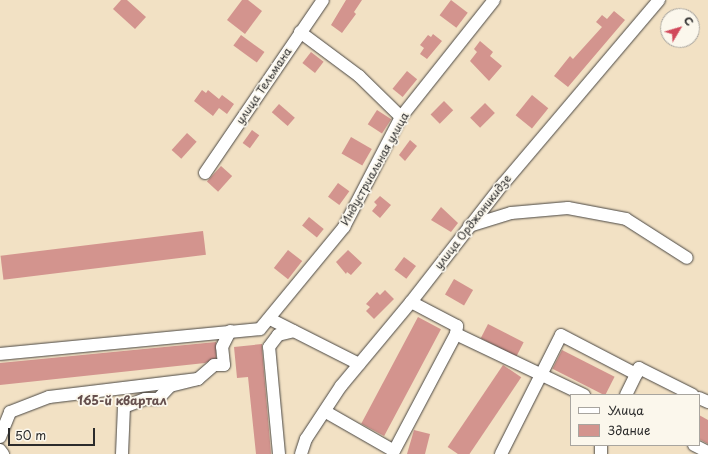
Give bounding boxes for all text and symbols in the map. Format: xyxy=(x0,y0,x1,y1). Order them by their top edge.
north arrow xyxy=(660,8,700,48)
text: С xyxy=(680,12,698,29)
street label: улица Тельмана xyxy=(233,45,295,127)
street label: Индустриальная улица xyxy=(338,110,412,228)
street label: улица Орджоникидзе xyxy=(432,172,514,272)
district label: 165-й квартал xyxy=(77,394,167,408)
legend xyxy=(570,394,700,446)
text: Улица xyxy=(608,401,644,419)
scale bar xyxy=(10,420,97,446)
text: Здание xyxy=(608,421,650,439)
text: 50 m xyxy=(15,426,46,444)

